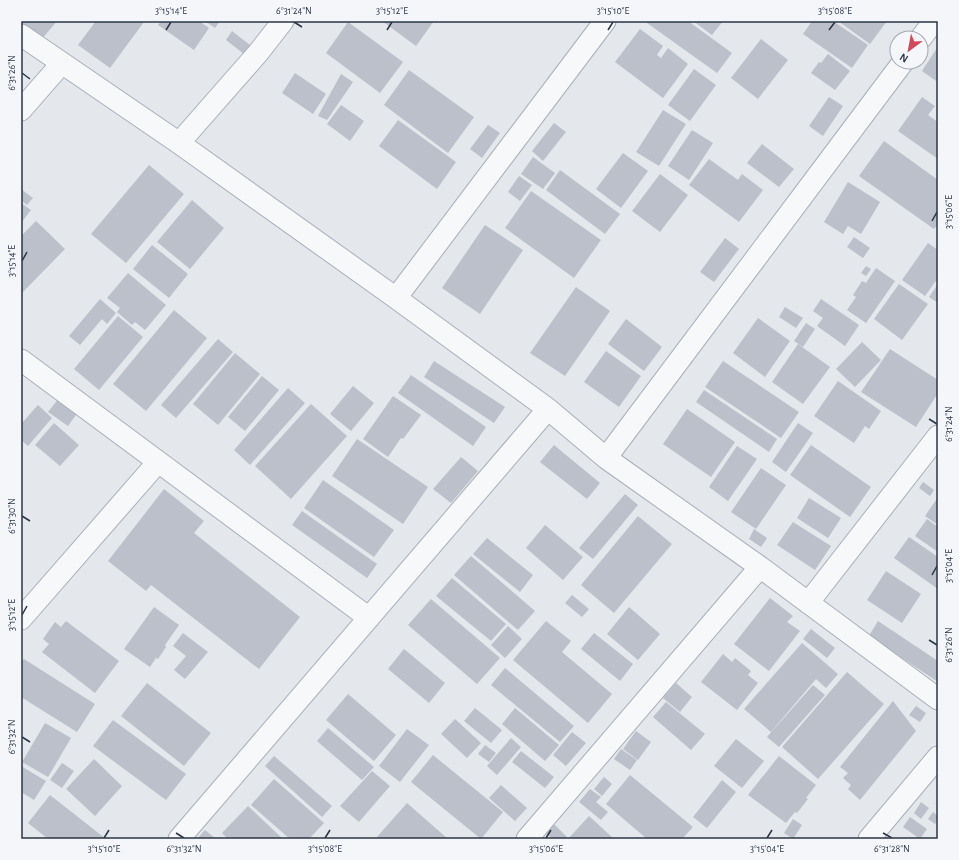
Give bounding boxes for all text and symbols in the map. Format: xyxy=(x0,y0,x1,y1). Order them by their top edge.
text: 3°15'14"E xyxy=(155,6,187,16)
text: 6°31'24"N xyxy=(276,6,312,16)
text: 3°15'12"E xyxy=(376,6,408,16)
text: 3°15'10"E xyxy=(597,6,630,16)
text: 3°15'08"E xyxy=(818,6,852,16)
north arrow xyxy=(889,30,929,70)
text: N xyxy=(898,51,910,65)
text: 6°31'26"N xyxy=(7,55,17,91)
text: 3°15'06"E xyxy=(944,195,954,229)
text: 3°15'14"E xyxy=(7,245,17,277)
text: 6°31'24"N xyxy=(944,406,954,442)
text: 6°31'30"N xyxy=(7,498,17,534)
text: 3°15'04"E xyxy=(944,549,954,583)
text: 3°15'12"E xyxy=(7,599,17,631)
text: 6°31'26"N xyxy=(944,627,954,663)
text: 6°31'32"N xyxy=(7,719,17,755)
text: 3°15'10"E xyxy=(88,844,121,854)
text: 6°31'32"N xyxy=(166,844,202,854)
text: 3°15'08"E xyxy=(308,844,342,854)
text: 3°15'06"E xyxy=(529,844,563,854)
text: 3°15'04"E xyxy=(750,844,784,854)
text: 6°31'28"N xyxy=(874,844,910,854)

